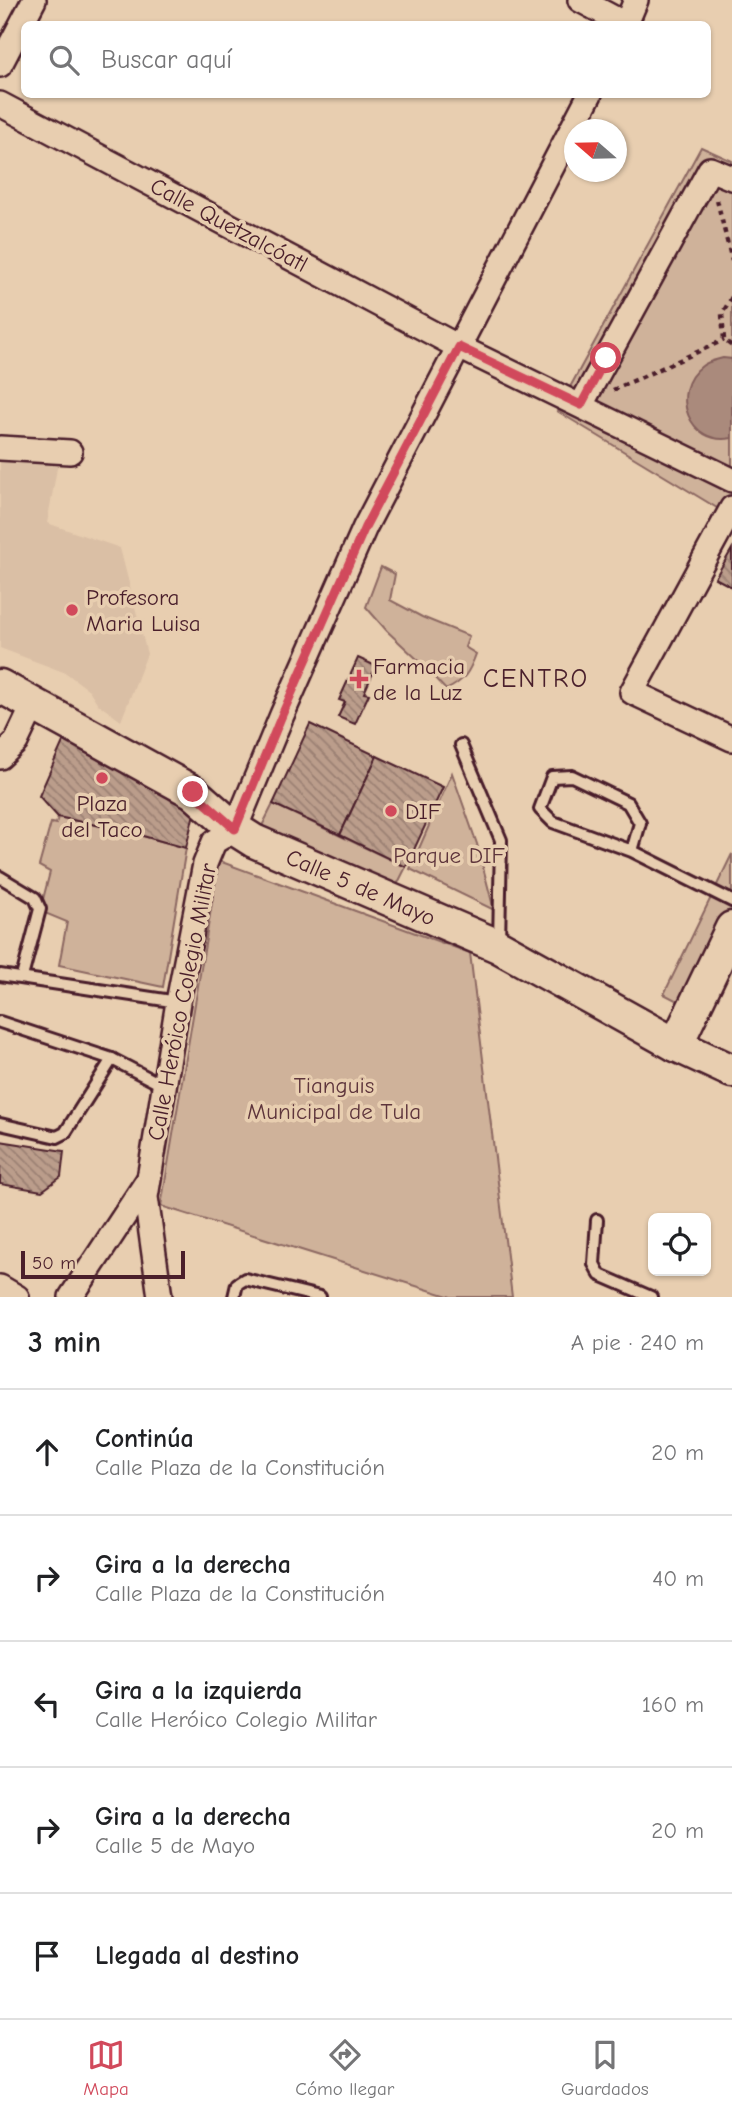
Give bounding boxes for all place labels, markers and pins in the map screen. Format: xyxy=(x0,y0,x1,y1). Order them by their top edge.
place label: Profesora Maria Luisa xyxy=(86,584,201,637)
marker: Profesora Maria Luisa xyxy=(64,602,80,618)
place label: Farmacia de la Luz xyxy=(373,653,465,706)
marker: Farmacia de la Luz xyxy=(351,671,367,687)
marker: Plaza del Taco xyxy=(94,770,110,786)
place label: Plaza del Taco xyxy=(61,790,143,843)
place label: DIF xyxy=(405,798,442,825)
marker: DIF xyxy=(383,803,399,819)

